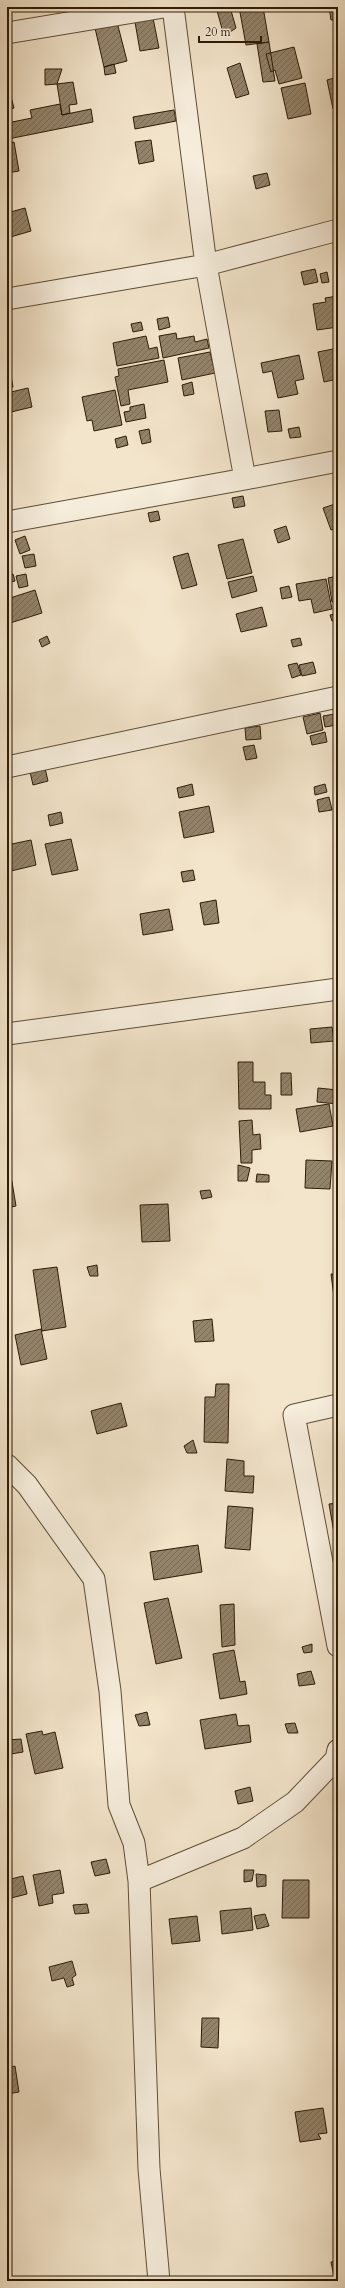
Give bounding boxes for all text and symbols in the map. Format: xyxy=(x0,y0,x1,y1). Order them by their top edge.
scale bar xyxy=(199,18,261,44)
text: 20 m xyxy=(205,24,232,40)

